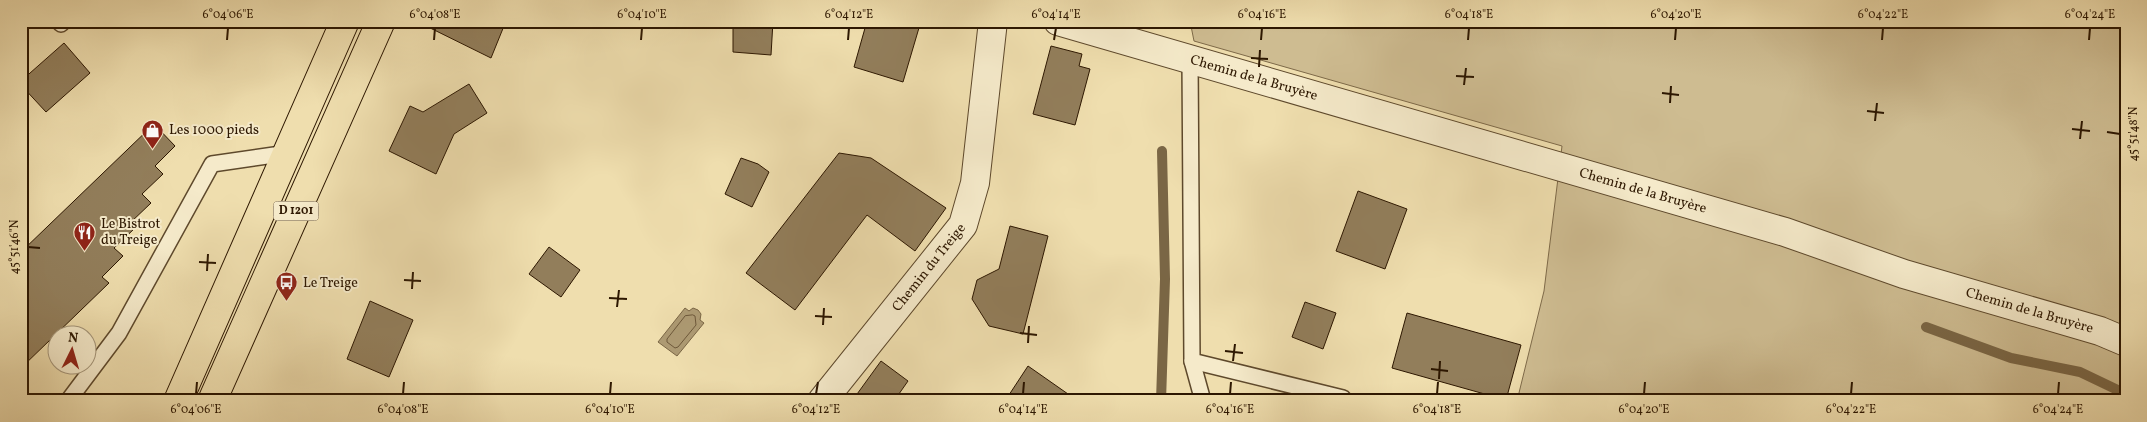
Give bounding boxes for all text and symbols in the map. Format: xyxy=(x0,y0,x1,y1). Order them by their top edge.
text: 6°04'06"E xyxy=(203,7,253,23)
text: 6°04'08"E xyxy=(410,7,460,23)
text: 6°04'10"E xyxy=(617,7,667,23)
text: 6°04'12"E xyxy=(825,7,873,23)
text: 6°04'14"E xyxy=(1031,7,1081,23)
text: 6°04'16"E xyxy=(1238,7,1286,23)
text: 6°04'18"E xyxy=(1445,7,1493,23)
text: 6°04'20"E xyxy=(1651,7,1701,23)
text: 6°04'22"E xyxy=(1858,7,1908,23)
text: 6°04'24"E xyxy=(2065,7,2115,23)
street label: Chemin de la Bruyère xyxy=(1188,50,1320,105)
text: 45°51'48"N xyxy=(2126,106,2142,161)
shop icon: Les 1000 pieds xyxy=(141,118,165,149)
place label: Les 1000 pieds xyxy=(169,121,259,140)
street label: Chemin de la Bruyère xyxy=(1577,163,1709,218)
road number: D 1201 xyxy=(274,202,318,220)
place label: Le Bistrot du Treige xyxy=(101,215,160,250)
text: 45°51'46"N xyxy=(7,219,23,275)
street label: Chemin du Treige xyxy=(888,219,970,316)
restaurant icon: Le Bistrot du Treige xyxy=(73,220,97,251)
bus stop icon: Le Treige xyxy=(275,271,299,302)
place label: Le Treige xyxy=(303,274,358,293)
street label: Chemin de la Bruyère xyxy=(1964,283,2096,338)
north arrow xyxy=(48,324,98,374)
text: N xyxy=(67,329,79,348)
text: 6°04'06"E xyxy=(171,402,221,418)
text: 6°04'08"E xyxy=(378,402,428,418)
text: 6°04'10"E xyxy=(585,402,635,418)
text: 6°04'12"E xyxy=(792,402,840,418)
text: 6°04'14"E xyxy=(998,402,1048,418)
text: 6°04'16"E xyxy=(1206,402,1254,418)
text: 6°04'18"E xyxy=(1413,402,1461,418)
text: 6°04'20"E xyxy=(1619,402,1669,418)
text: 6°04'22"E xyxy=(1826,402,1876,418)
text: 6°04'24"E xyxy=(2033,402,2083,418)

